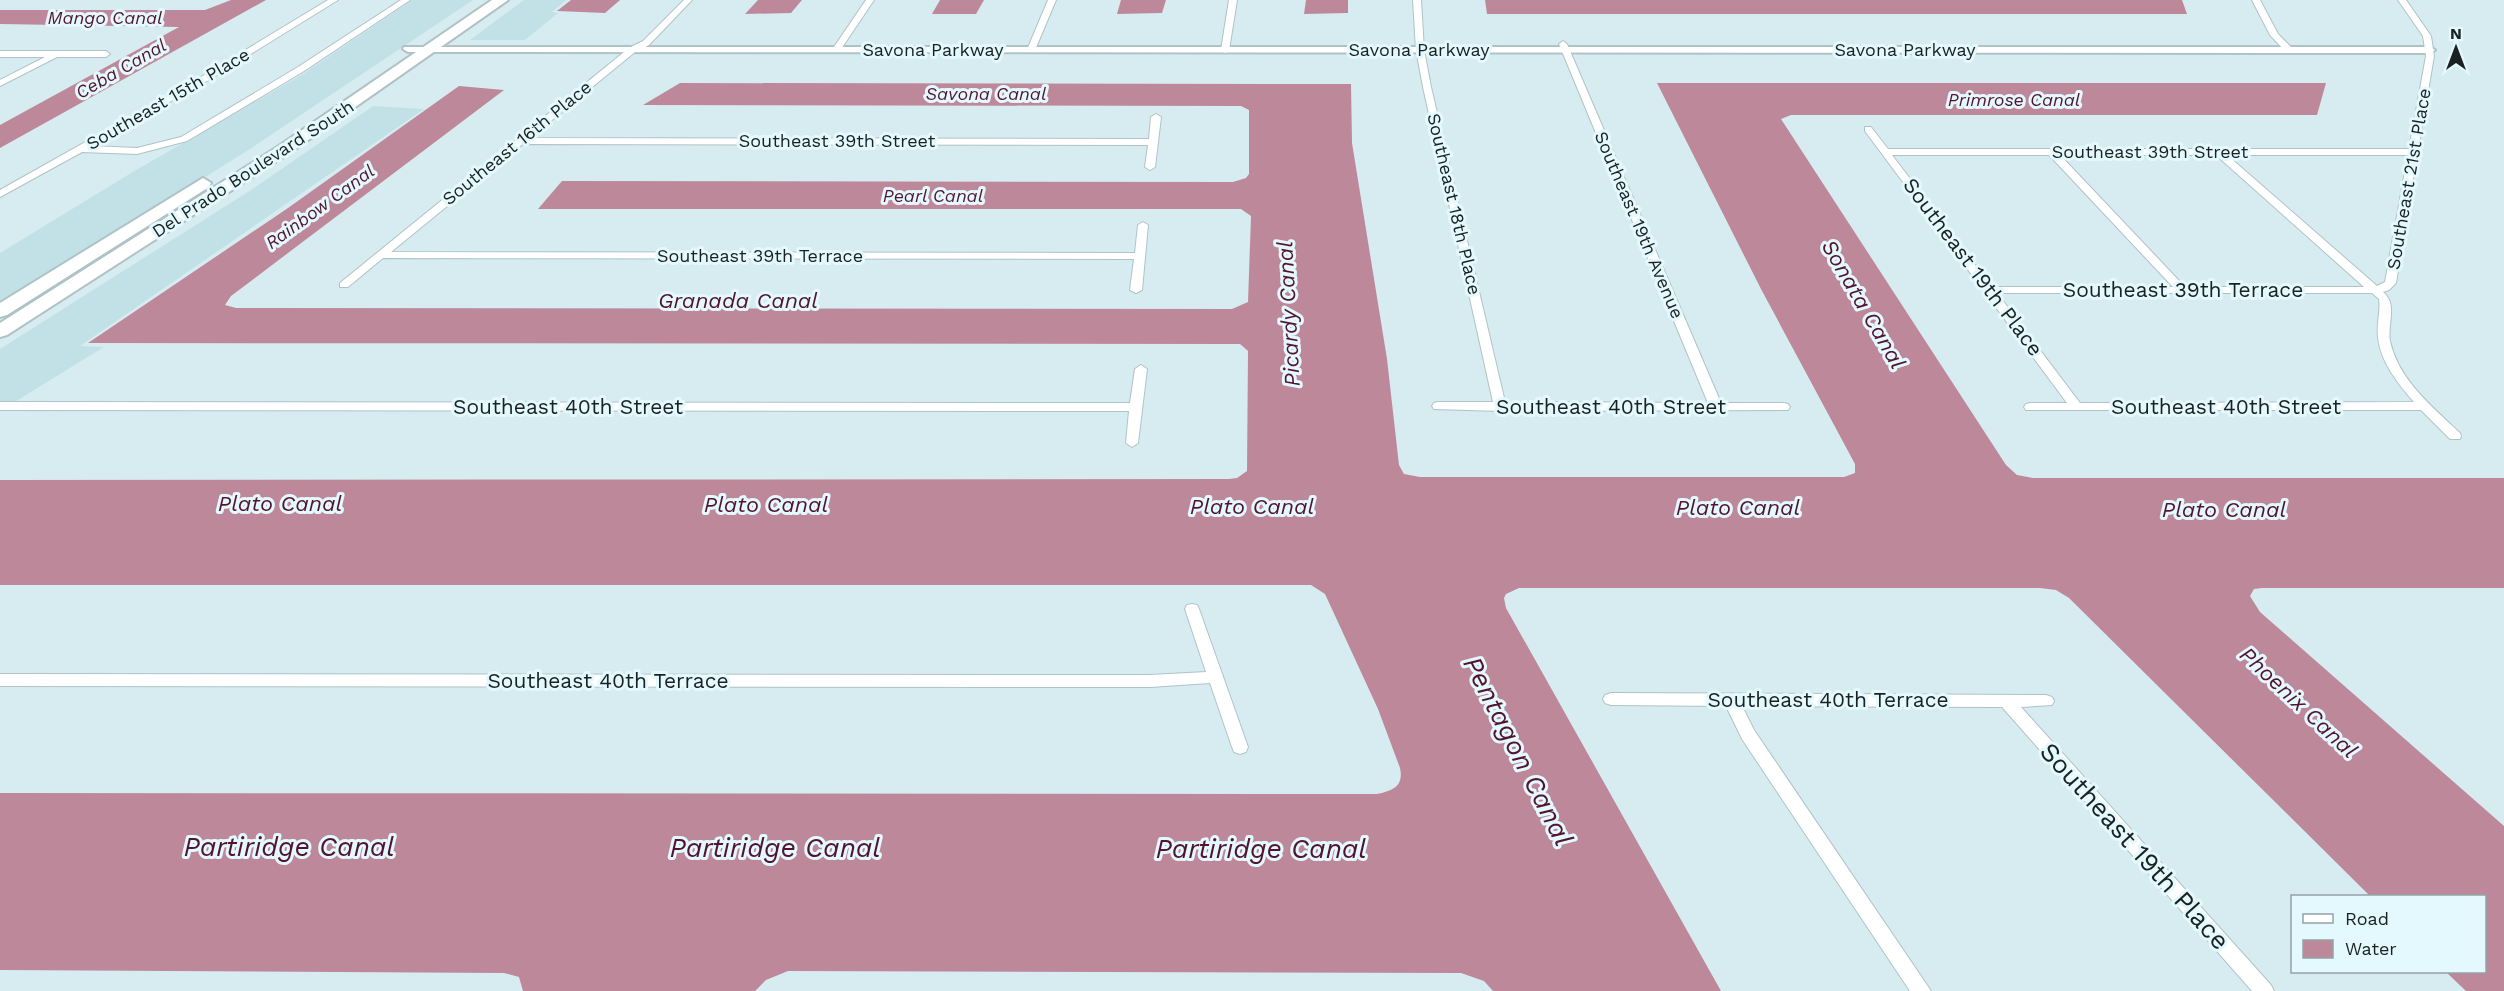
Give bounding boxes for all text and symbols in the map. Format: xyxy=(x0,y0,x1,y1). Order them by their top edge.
water label: Mango Canal xyxy=(48,7,162,28)
north arrow xyxy=(2426,18,2486,78)
text: N xyxy=(2450,24,2462,43)
water label: Ceba Canal xyxy=(72,34,170,103)
street label: Savona Parkway xyxy=(863,39,1004,60)
street label: Savona Parkway xyxy=(1349,39,1490,60)
street label: Savona Parkway xyxy=(1835,39,1976,60)
street label: Southeast 15th Place xyxy=(82,43,253,154)
street label: Southeast 16th Place xyxy=(438,76,595,209)
water label: Savona Canal xyxy=(926,83,1046,104)
street label: Southeast 21st Place xyxy=(2382,87,2435,271)
water label: Primrose Canal xyxy=(1948,89,2080,110)
street label: Del Prado Boulevard South xyxy=(148,95,357,242)
street label: Southeast 18th Place xyxy=(1423,111,1486,297)
street label: Southeast 19th Avenue xyxy=(1590,128,1688,322)
street label: Southeast 39th Street xyxy=(739,130,936,151)
street label: Southeast 39th Street xyxy=(2052,141,2249,162)
water label: Rainbow Canal xyxy=(261,160,378,253)
street label: Southeast 19th Place xyxy=(1898,173,2049,361)
water label: Pearl Canal xyxy=(883,185,983,206)
water label: Sonata Canal xyxy=(1816,235,1911,374)
water label: Picardy Canal xyxy=(1272,240,1305,387)
street label: Southeast 39th Terrace xyxy=(657,245,863,266)
street label: Southeast 39th Terrace xyxy=(2063,277,2303,302)
water label: Granada Canal xyxy=(658,288,818,313)
street label: Southeast 40th Street xyxy=(453,394,683,419)
street label: Southeast 40th Street xyxy=(1496,394,1726,419)
street label: Southeast 40th Street xyxy=(2111,394,2341,419)
water label: Plato Canal xyxy=(218,491,342,516)
water label: Plato Canal xyxy=(704,492,828,517)
water label: Plato Canal xyxy=(1190,494,1314,519)
water label: Plato Canal xyxy=(1676,495,1800,520)
water label: Plato Canal xyxy=(2162,497,2286,522)
water label: Phoenix Canal xyxy=(2235,642,2363,763)
water label: Pentagon Canal xyxy=(1456,651,1580,851)
street label: Southeast 40th Terrace xyxy=(487,668,729,693)
street label: Southeast 40th Terrace xyxy=(1707,687,1949,712)
street label: Southeast 19th Place xyxy=(2034,736,2236,956)
water label: Partiridge Canal xyxy=(183,831,395,863)
water label: Partiridge Canal xyxy=(669,832,881,864)
water label: Partiridge Canal xyxy=(1155,833,1367,865)
legend xyxy=(2291,895,2486,973)
text: Road xyxy=(2345,908,2389,929)
text: Water xyxy=(2345,938,2397,959)

